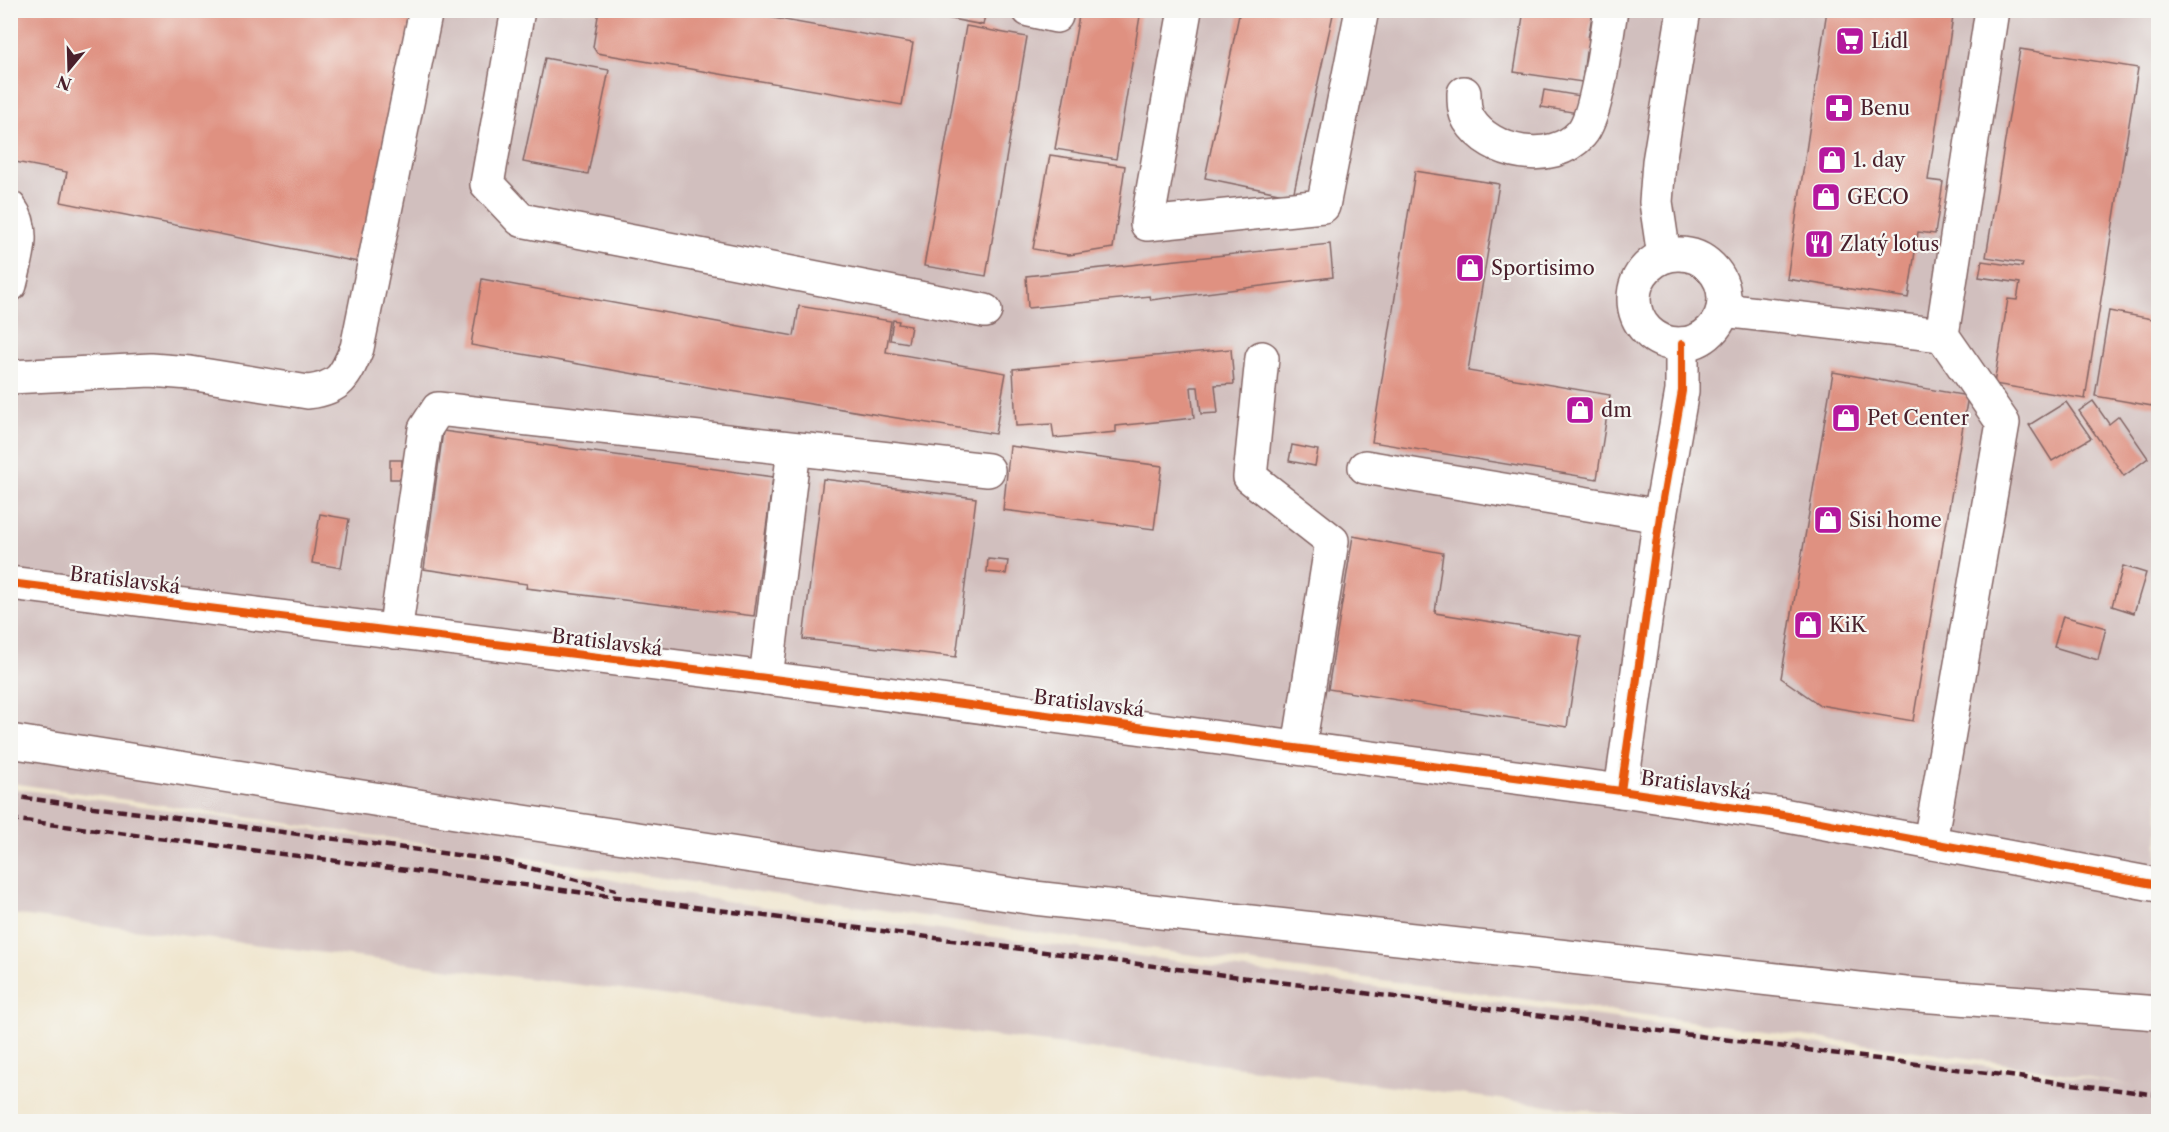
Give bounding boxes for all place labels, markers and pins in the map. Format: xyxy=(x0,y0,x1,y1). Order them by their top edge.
supermarket icon: Lidl xyxy=(1834,25,1866,57)
place label: Lidl xyxy=(1871,29,1908,53)
pharmacy icon: Benu xyxy=(1823,92,1855,124)
place label: Benu xyxy=(1860,96,1910,120)
shop icon: 1. day xyxy=(1816,144,1848,176)
place label: 1. day xyxy=(1853,148,1906,172)
shop icon: GECO xyxy=(1810,181,1842,213)
place label: GECO xyxy=(1847,185,1909,209)
restaurant icon: Zlatý lotus xyxy=(1803,228,1835,260)
place label: Zlatý lotus xyxy=(1840,232,1939,256)
shop icon: Sportisimo xyxy=(1454,252,1486,284)
place label: Sportisimo xyxy=(1491,256,1595,280)
shop icon: dm xyxy=(1564,394,1596,426)
place label: dm xyxy=(1601,398,1632,422)
shop icon: Pet Center xyxy=(1830,402,1862,434)
place label: Pet Center xyxy=(1867,406,1970,430)
shop icon: Sisi home xyxy=(1812,504,1844,536)
place label: Sisi home xyxy=(1849,508,1942,532)
shop icon: KiK xyxy=(1792,609,1824,641)
place label: KiK xyxy=(1829,613,1868,637)

